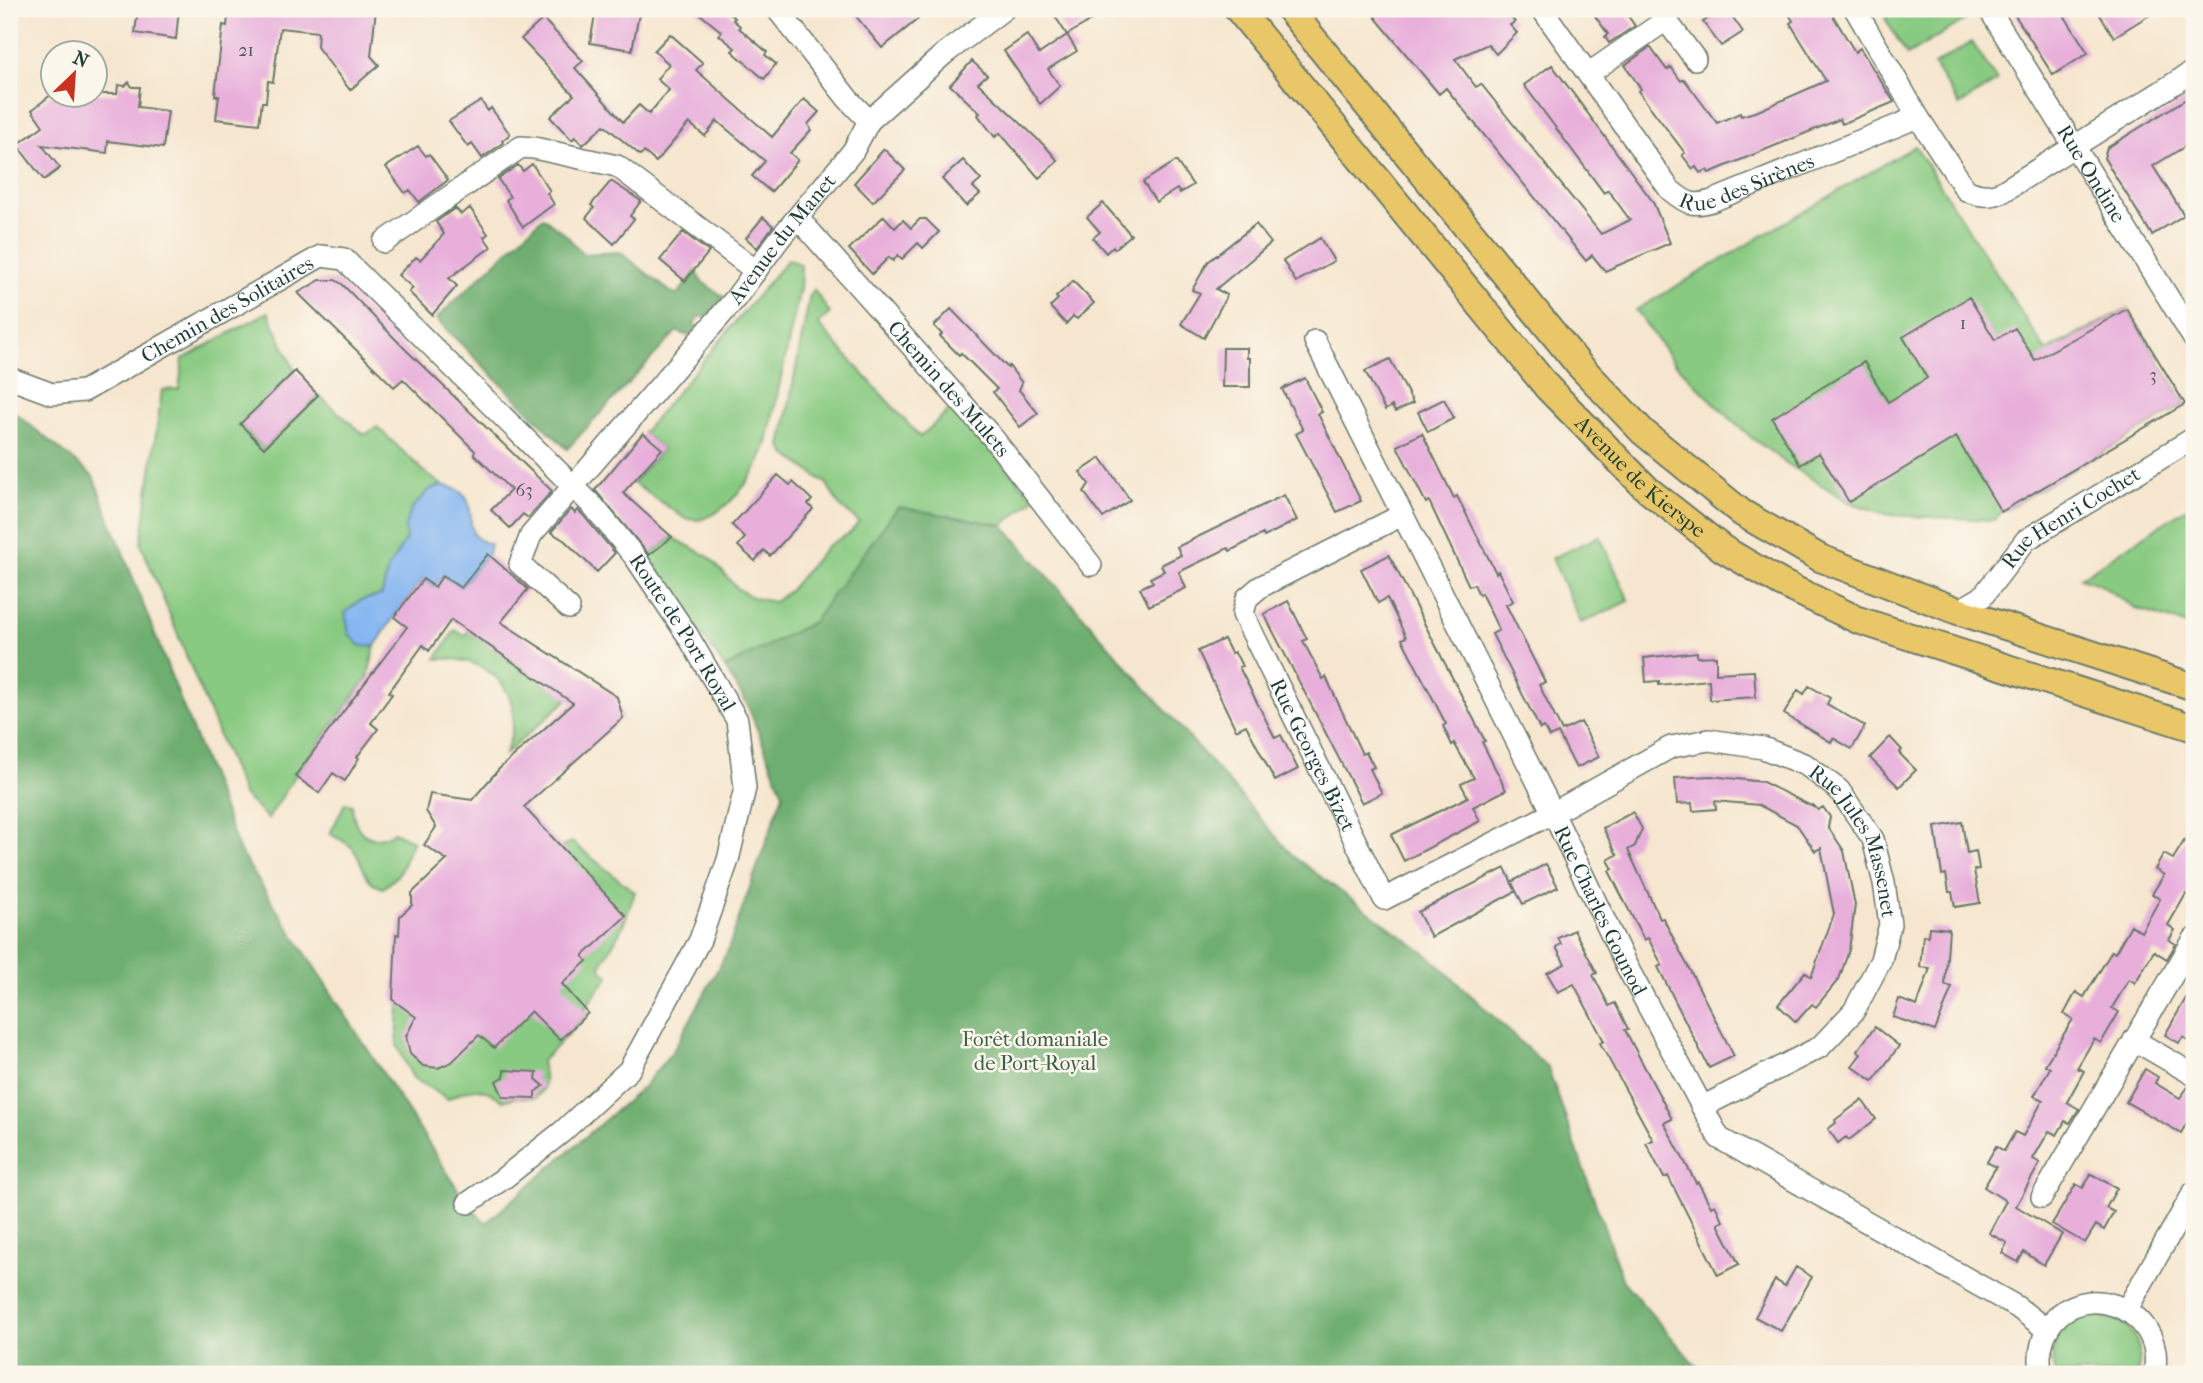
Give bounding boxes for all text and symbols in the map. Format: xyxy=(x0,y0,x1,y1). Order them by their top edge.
north arrow xyxy=(38,38,108,108)
house number: 21 xyxy=(238,40,254,61)
text: N xyxy=(70,46,92,73)
street label: Rue Ondine xyxy=(2052,121,2131,227)
street label: Rue des Sirènes xyxy=(1675,149,1818,216)
street label: Avenue du Manet xyxy=(723,169,841,310)
street label: Chemin des Solitaires xyxy=(137,251,318,368)
house number: 1 xyxy=(1960,313,1966,334)
street label: Chemin des Mulets xyxy=(883,316,1015,462)
house number: 3 xyxy=(2149,365,2157,386)
street label: Avenue de Kierspe xyxy=(1569,410,1710,543)
street label: Rue Henri Cochet xyxy=(1997,461,2145,573)
house number: 63 xyxy=(515,480,533,501)
street label: Route de Port Royal xyxy=(624,549,741,715)
street label: Rue Georges Bizet xyxy=(1265,675,1361,836)
street label: Rue Jules Massenet xyxy=(1804,760,1901,920)
street label: Rue Charles Gounod xyxy=(1549,822,1652,1000)
park label: Forêt domaniale de Port-Royal xyxy=(962,1027,1108,1075)

